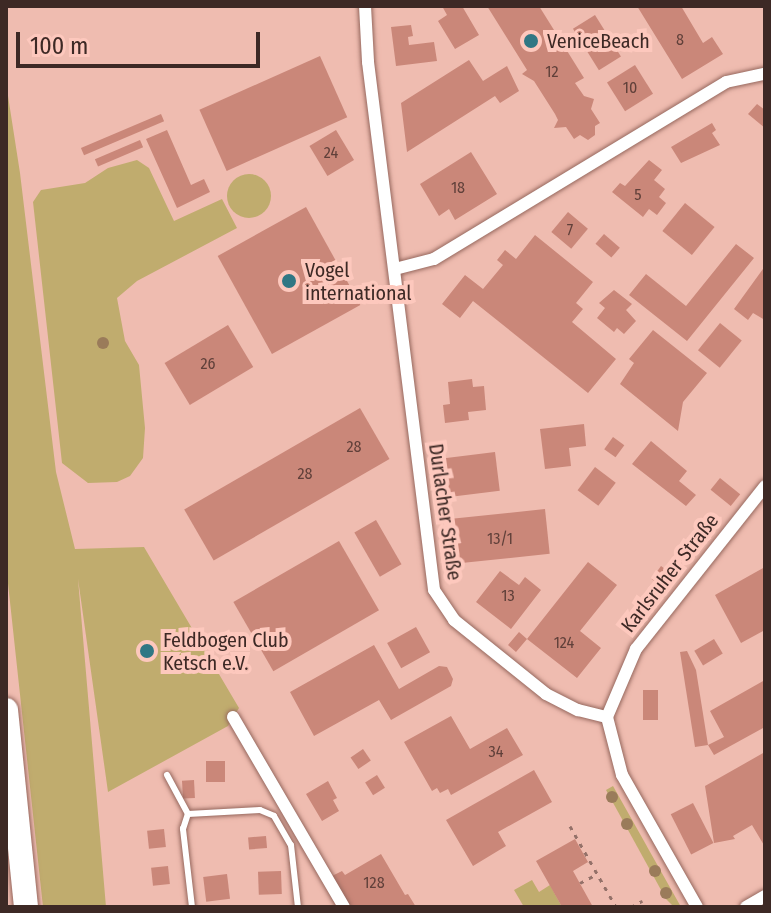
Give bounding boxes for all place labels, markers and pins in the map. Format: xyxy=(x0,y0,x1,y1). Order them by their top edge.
place label: VeniceBeach xyxy=(547,29,650,53)
marker: VeniceBeach xyxy=(522,32,540,50)
place label: Vogel international xyxy=(305,258,412,305)
marker: Vogel international xyxy=(280,272,298,290)
place label: Feldbogen Club Ketsch e.V. xyxy=(163,628,289,675)
marker: Feldbogen Club Ketsch e.V. xyxy=(138,642,156,660)

